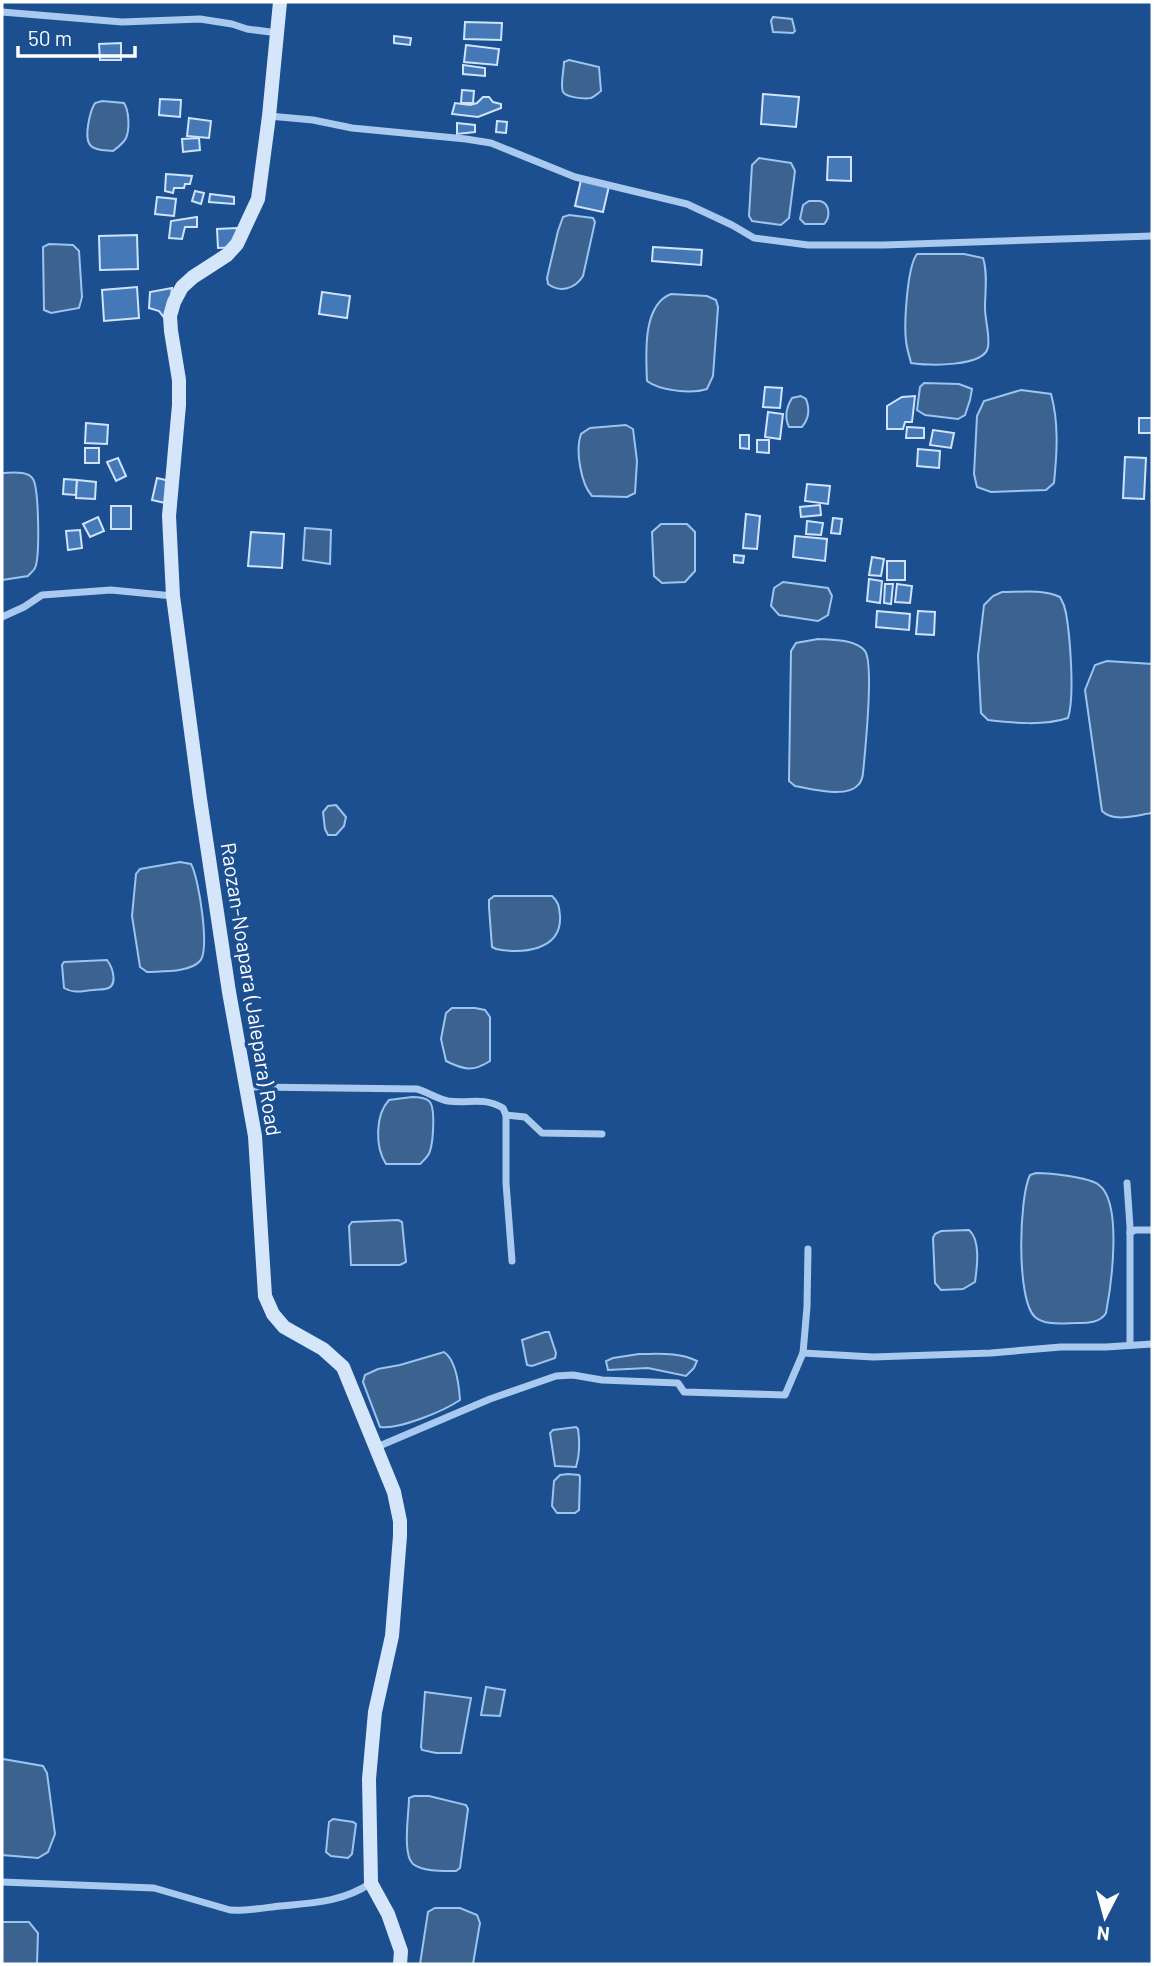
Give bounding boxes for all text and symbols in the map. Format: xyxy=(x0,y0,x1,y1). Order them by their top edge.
scale bar xyxy=(18,14,135,58)
text: 50 m xyxy=(28,25,72,50)
street label: Raozan-Noapara (Jalepara) Road xyxy=(216,840,288,1138)
north arrow xyxy=(1070,1882,1140,1952)
text: N xyxy=(1096,1922,1111,1947)

